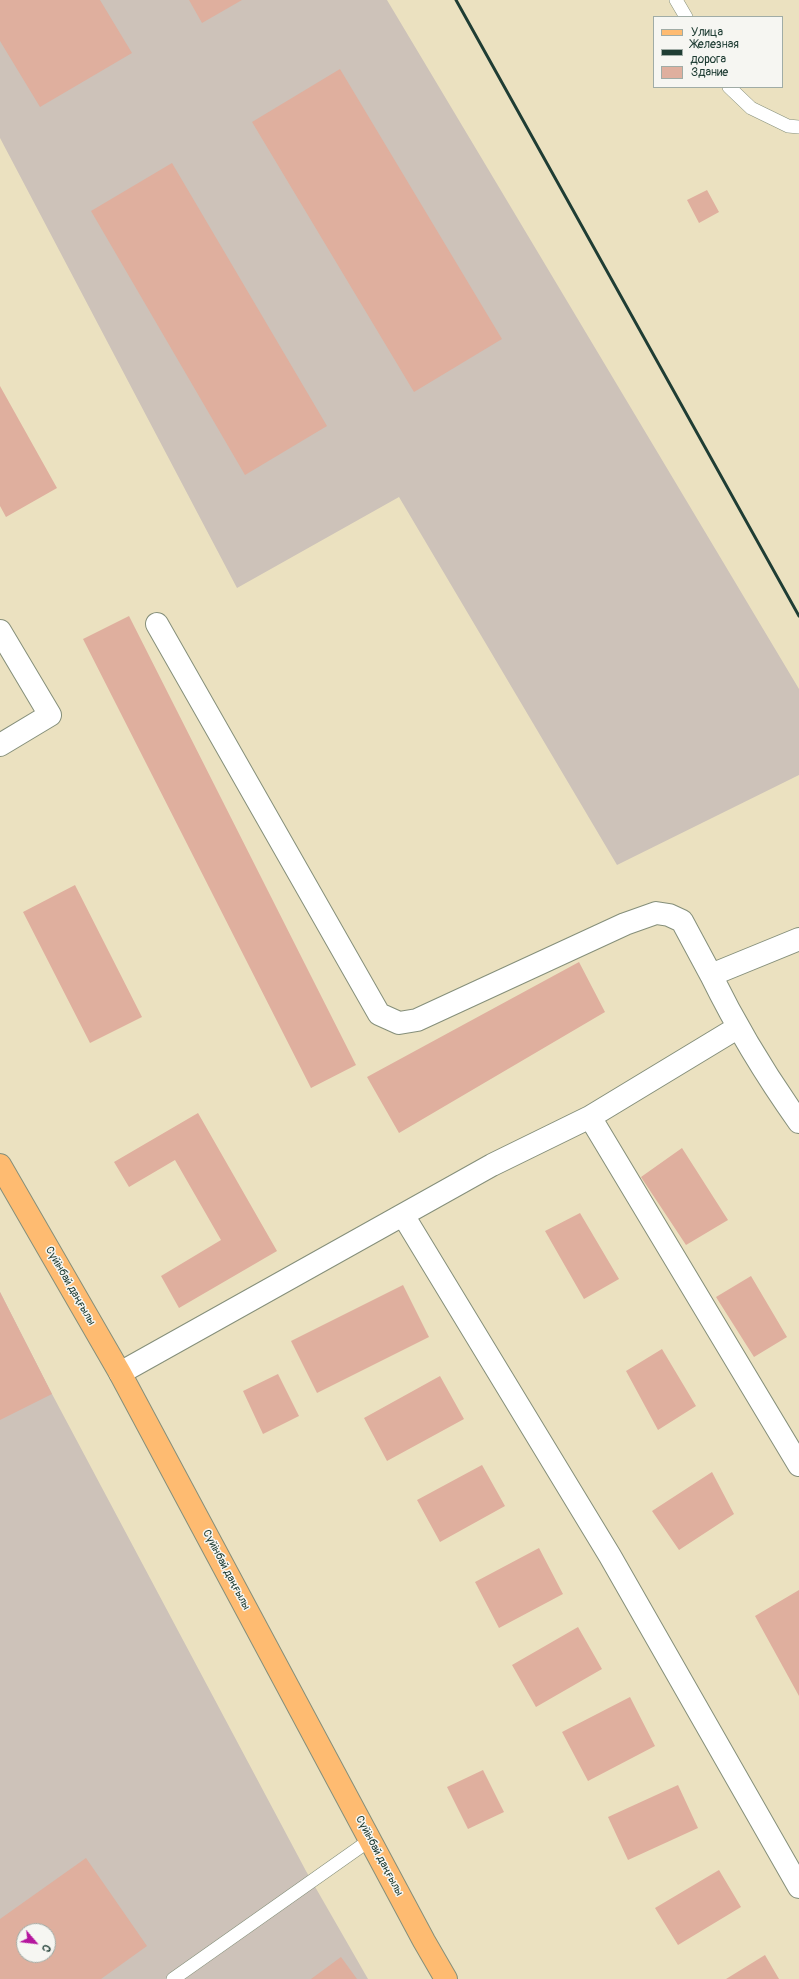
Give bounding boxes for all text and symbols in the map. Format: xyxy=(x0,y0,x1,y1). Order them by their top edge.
legend xyxy=(653,16,783,88)
text: Улица xyxy=(691,25,723,40)
text: Железная дорога xyxy=(691,37,739,67)
text: Здание xyxy=(691,65,728,80)
street label: Сүйінбай даңғылы xyxy=(42,1244,98,1328)
street label: Сүйінбай даңғылы xyxy=(199,1528,253,1612)
street label: Сүйінбай даңғылы xyxy=(352,1814,406,1898)
north arrow xyxy=(16,1923,56,1963)
text: С xyxy=(39,1942,53,1954)

